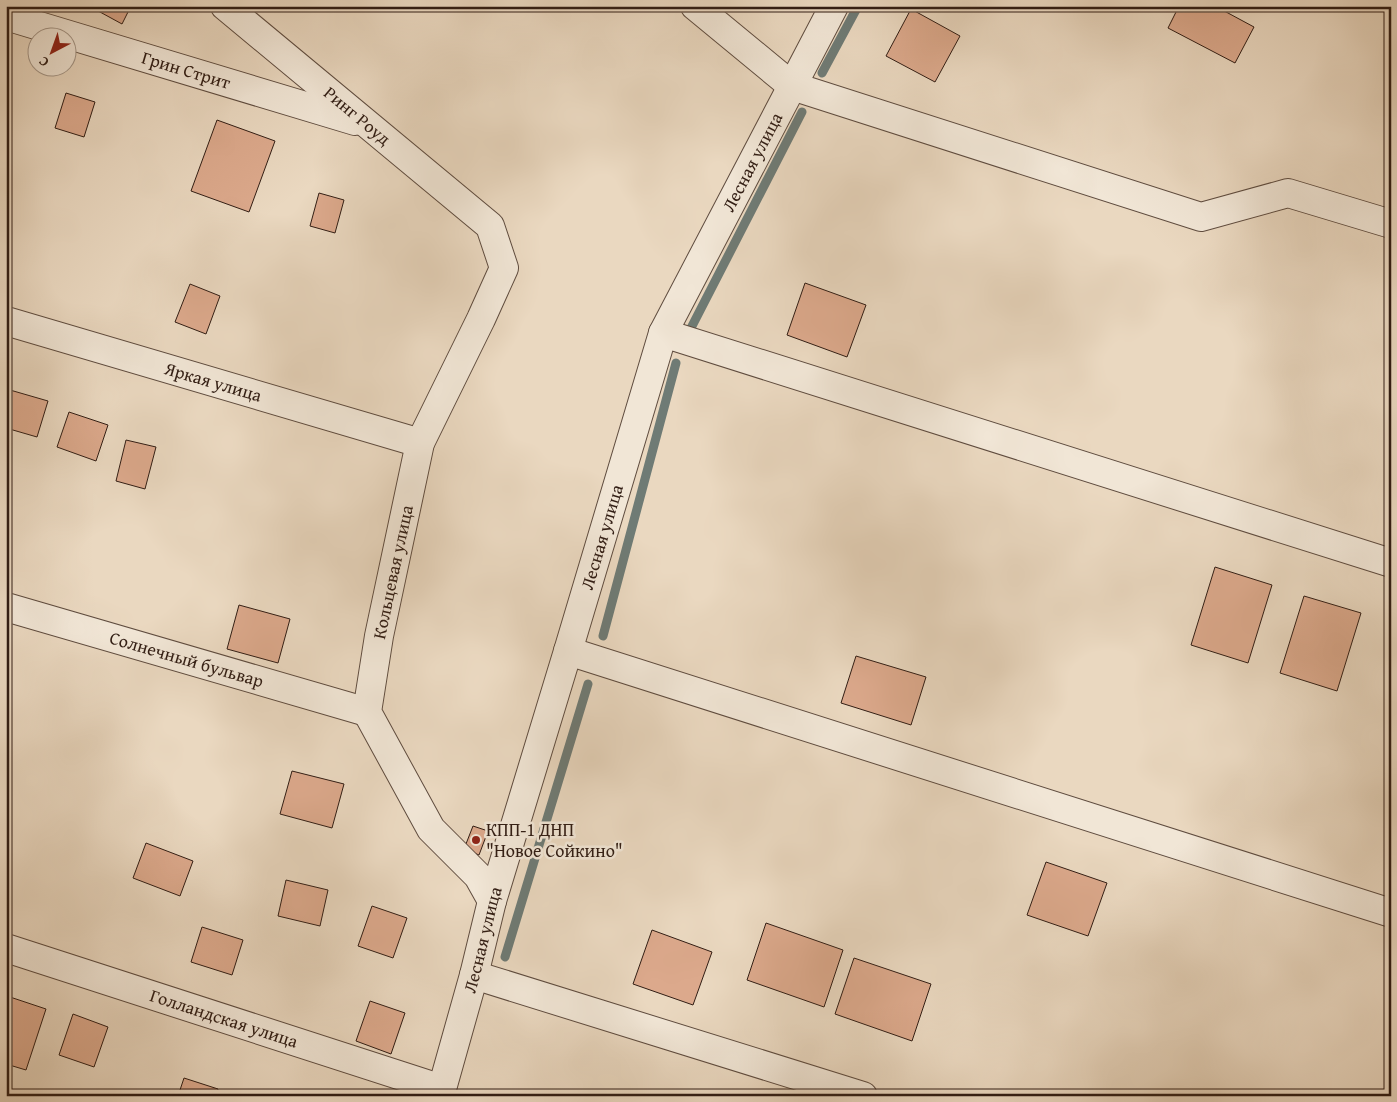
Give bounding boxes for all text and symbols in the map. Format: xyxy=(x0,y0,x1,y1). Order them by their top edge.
north arrow xyxy=(28,28,78,78)
street label: Грин Стрит xyxy=(139,44,234,96)
text: С xyxy=(34,52,53,72)
street label: Ринг Роуд xyxy=(318,79,397,152)
street label: Лесная улица xyxy=(715,107,789,216)
street label: Яркая улица xyxy=(161,354,266,409)
street label: Лесная улица xyxy=(573,481,630,593)
street label: Кольцевая улица xyxy=(365,502,420,641)
street label: Солнечный бульвар xyxy=(107,624,267,694)
place label: КПП-1 ДНП "Новое Сойкино" xyxy=(486,816,623,864)
marker: КПП-1 ДНП "Новое Сойкино" xyxy=(470,834,482,846)
street label: Лесная улица xyxy=(456,883,509,996)
street label: Голландская улица xyxy=(146,981,302,1055)

